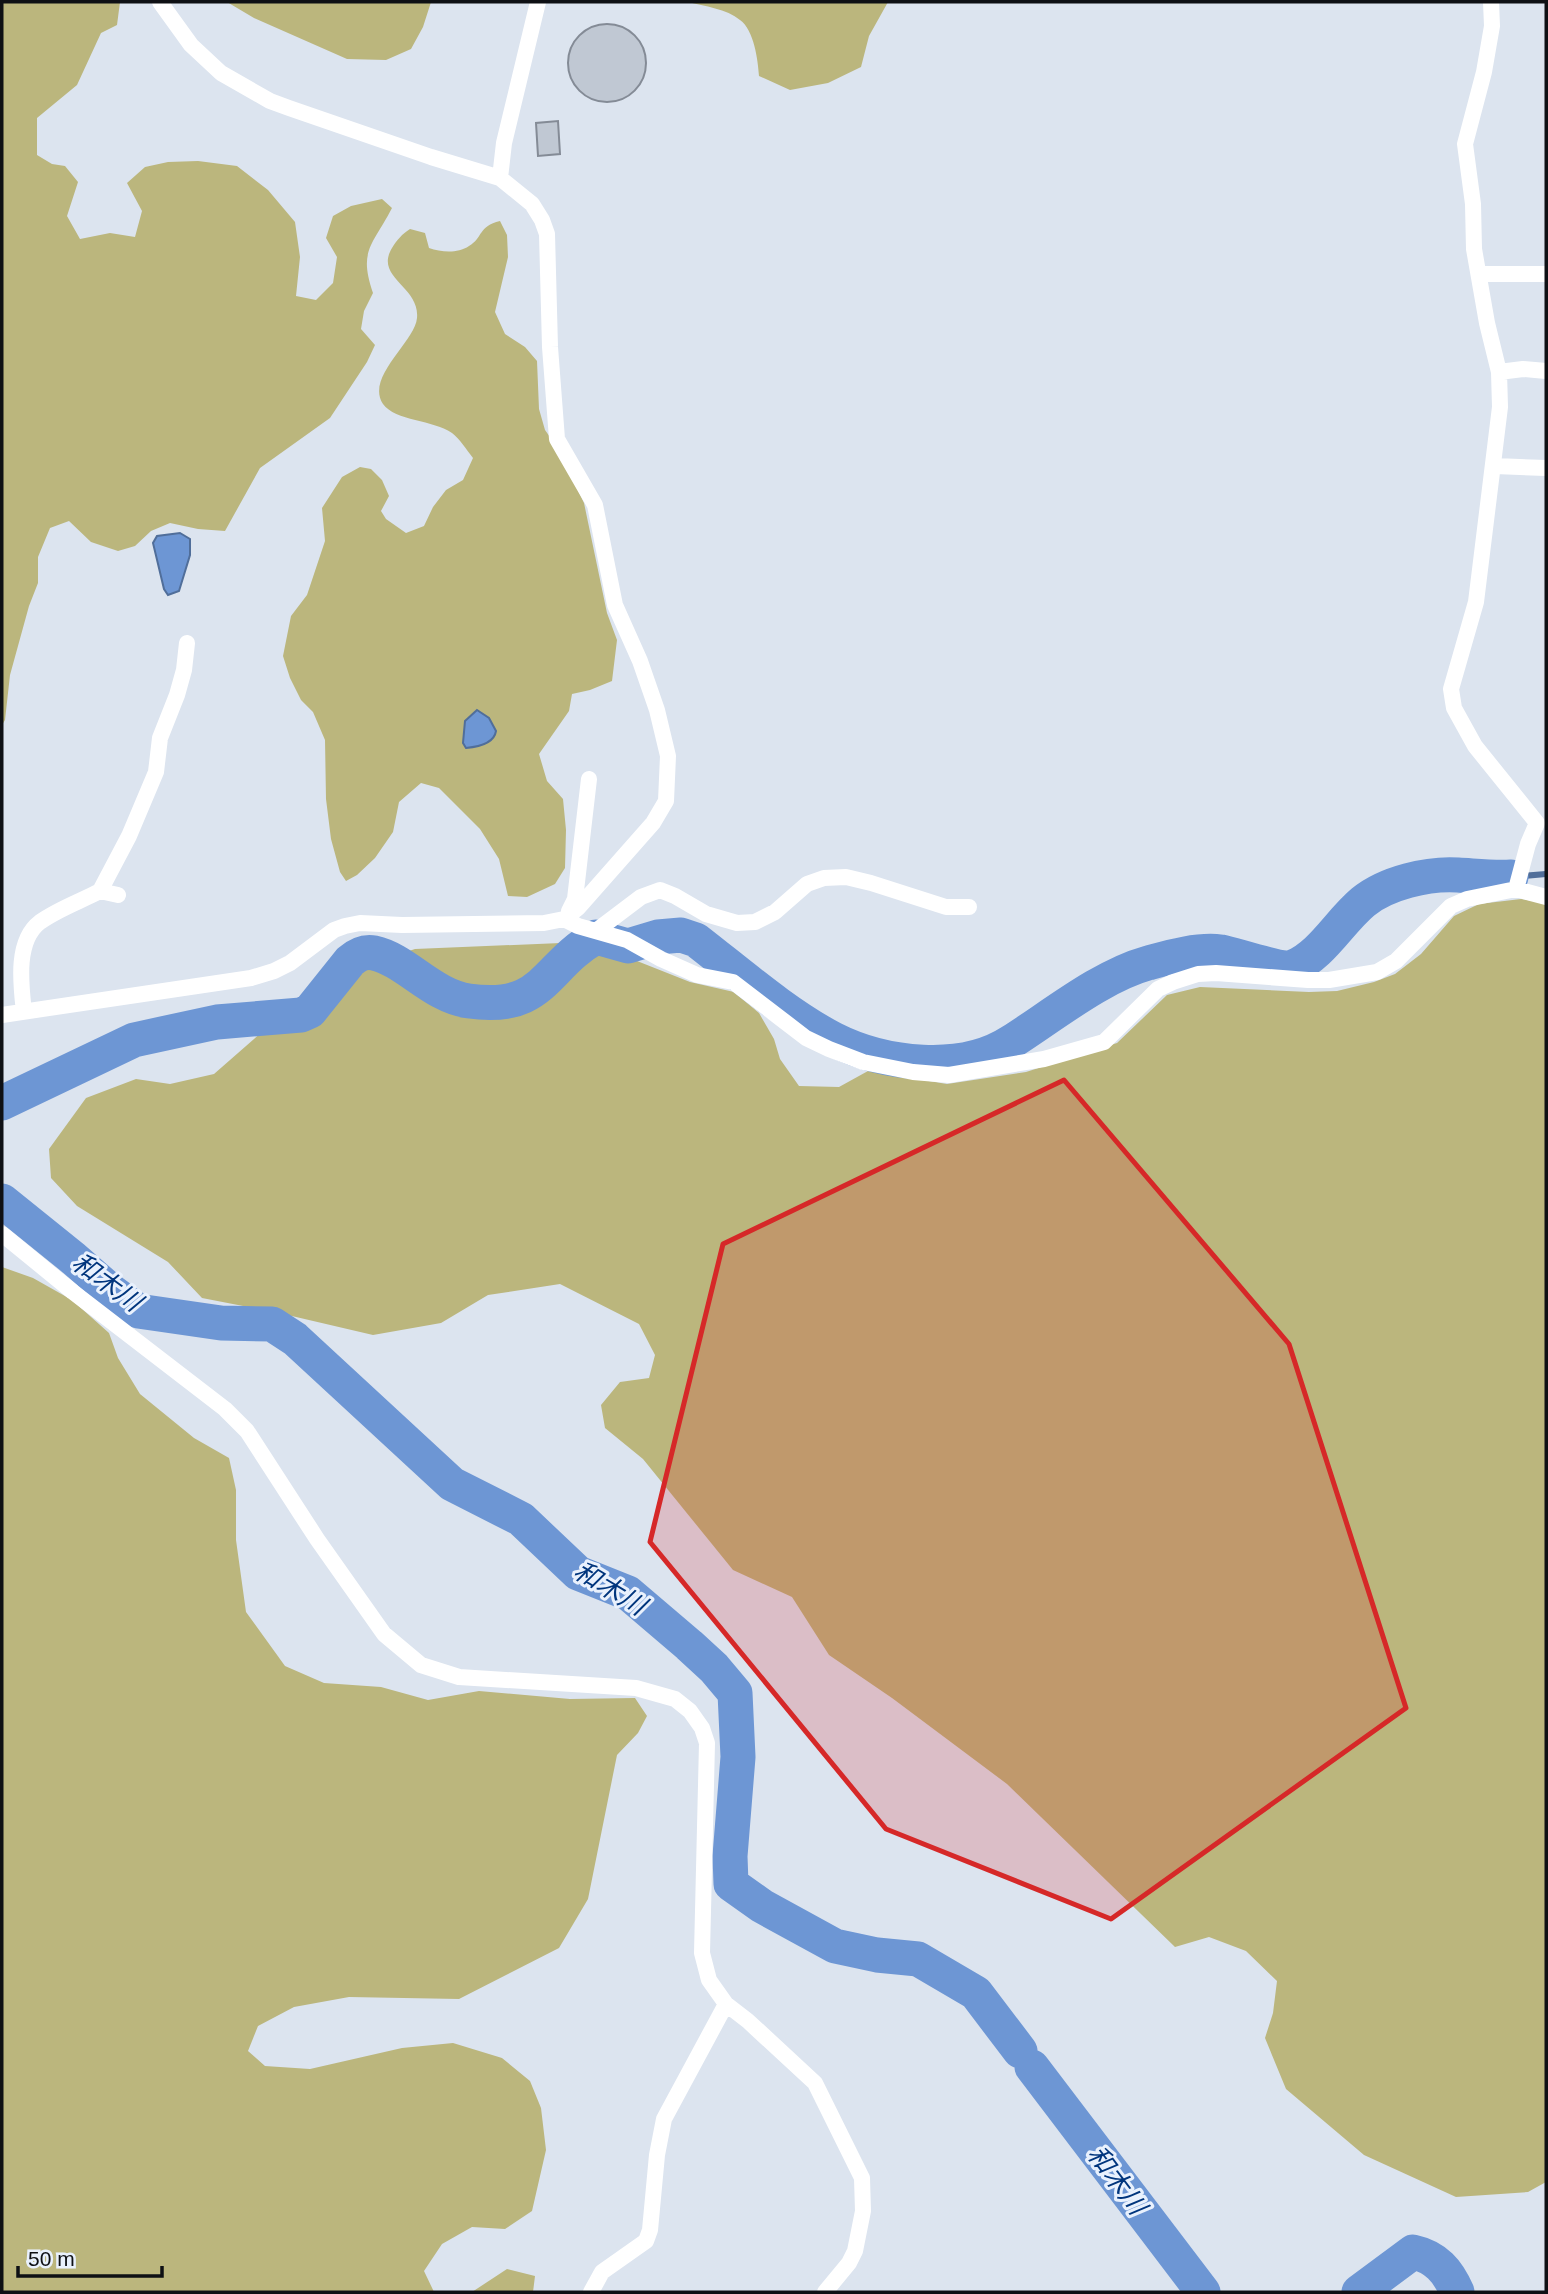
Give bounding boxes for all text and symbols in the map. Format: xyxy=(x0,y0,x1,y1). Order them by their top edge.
water label: 和木川 xyxy=(67,1247,150,1319)
water label: 和木川 xyxy=(569,1555,654,1622)
water label: 和木川 xyxy=(1082,2140,1154,2223)
scale bar xyxy=(18,2234,161,2278)
text: 50 m xyxy=(28,2247,75,2270)

